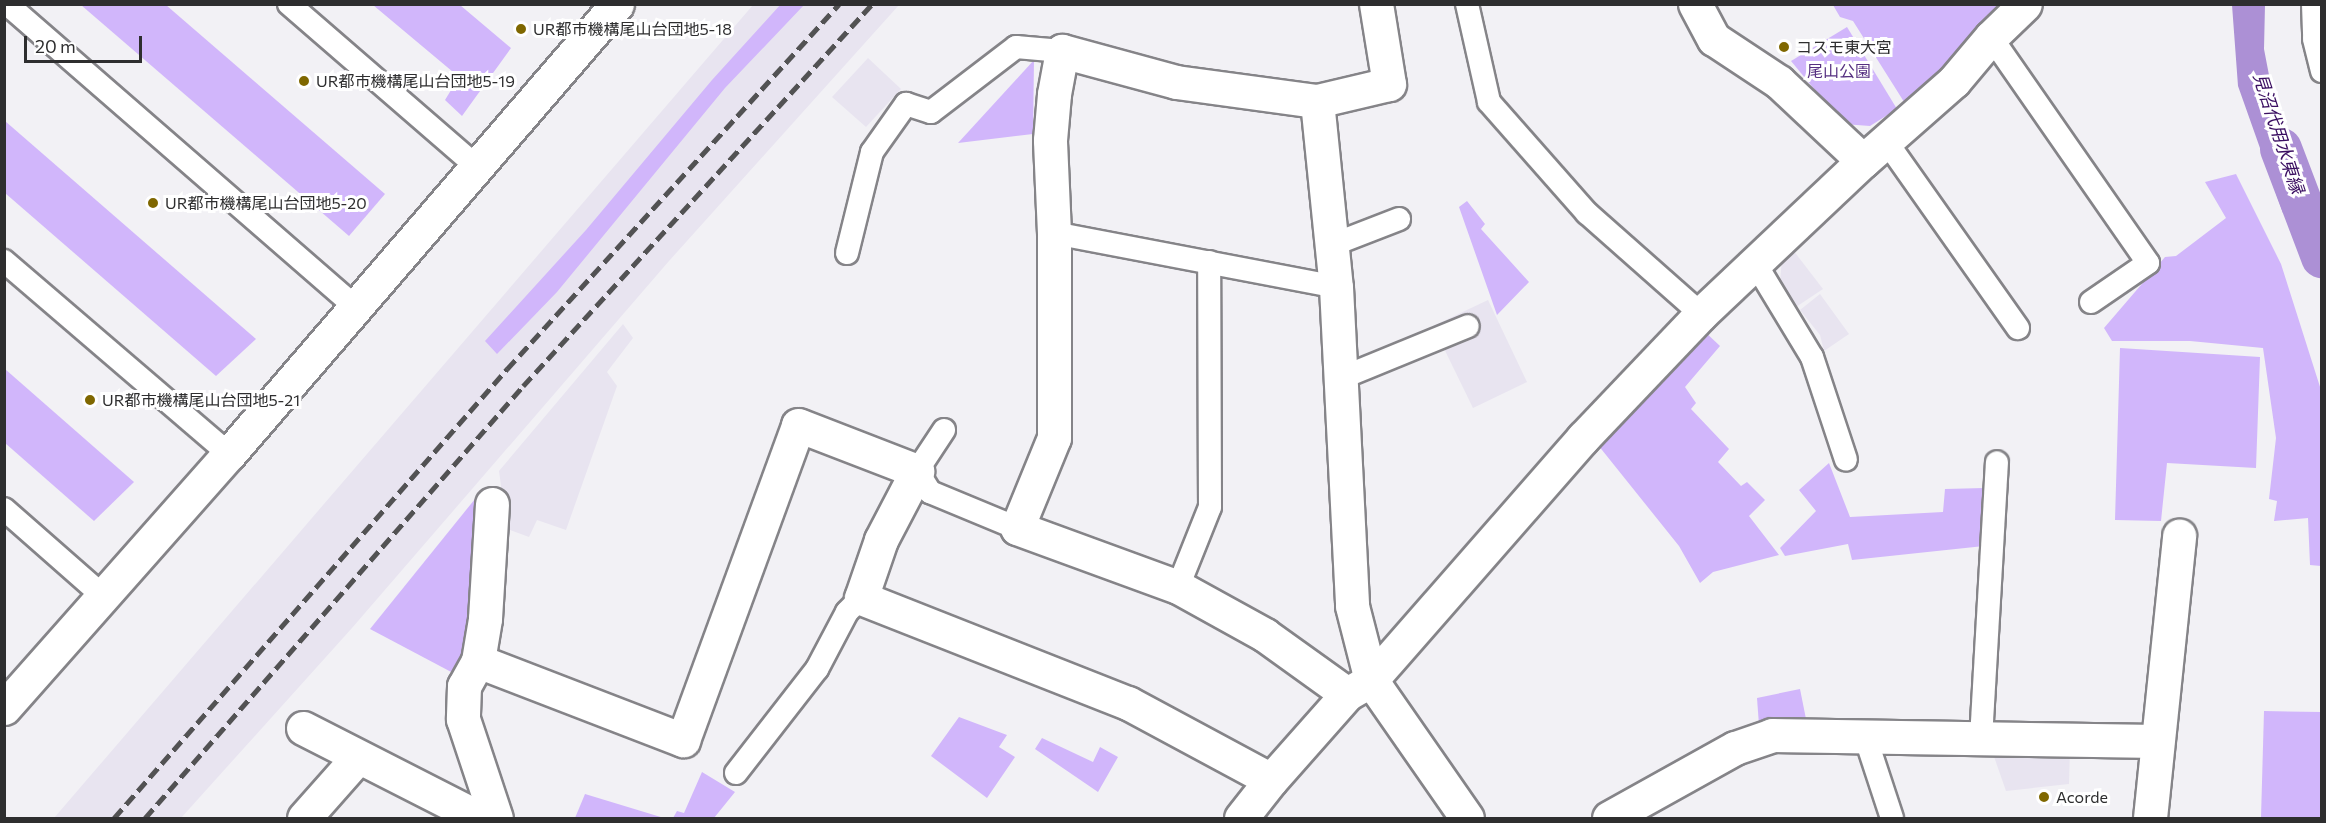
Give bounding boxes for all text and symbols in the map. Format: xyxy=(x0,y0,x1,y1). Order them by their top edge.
place label: UR都市機構尾山台団地5-18 xyxy=(533,19,732,39)
marker: UR都市機構尾山台団地5-18 xyxy=(514,22,528,36)
scale bar xyxy=(27,24,146,62)
text: 20 m xyxy=(35,35,76,57)
place label: コスモ東大宮 xyxy=(1796,37,1892,57)
marker: コスモ東大宮 xyxy=(1777,40,1791,54)
park label: 尾山公園 xyxy=(1807,61,1871,81)
water label: 見沼代用水東縁 xyxy=(2249,70,2309,196)
place label: UR都市機構尾山台団地5-19 xyxy=(316,71,515,91)
marker: UR都市機構尾山台団地5-19 xyxy=(297,74,311,88)
place label: UR都市機構尾山台団地5-20 xyxy=(165,193,367,213)
marker: UR都市機構尾山台団地5-20 xyxy=(146,196,160,210)
place label: UR都市機構尾山台団地5-21 xyxy=(102,390,300,410)
marker: UR都市機構尾山台団地5-21 xyxy=(83,393,97,407)
place label: Acorde xyxy=(2056,787,2108,807)
marker: Acorde xyxy=(2037,790,2051,804)

